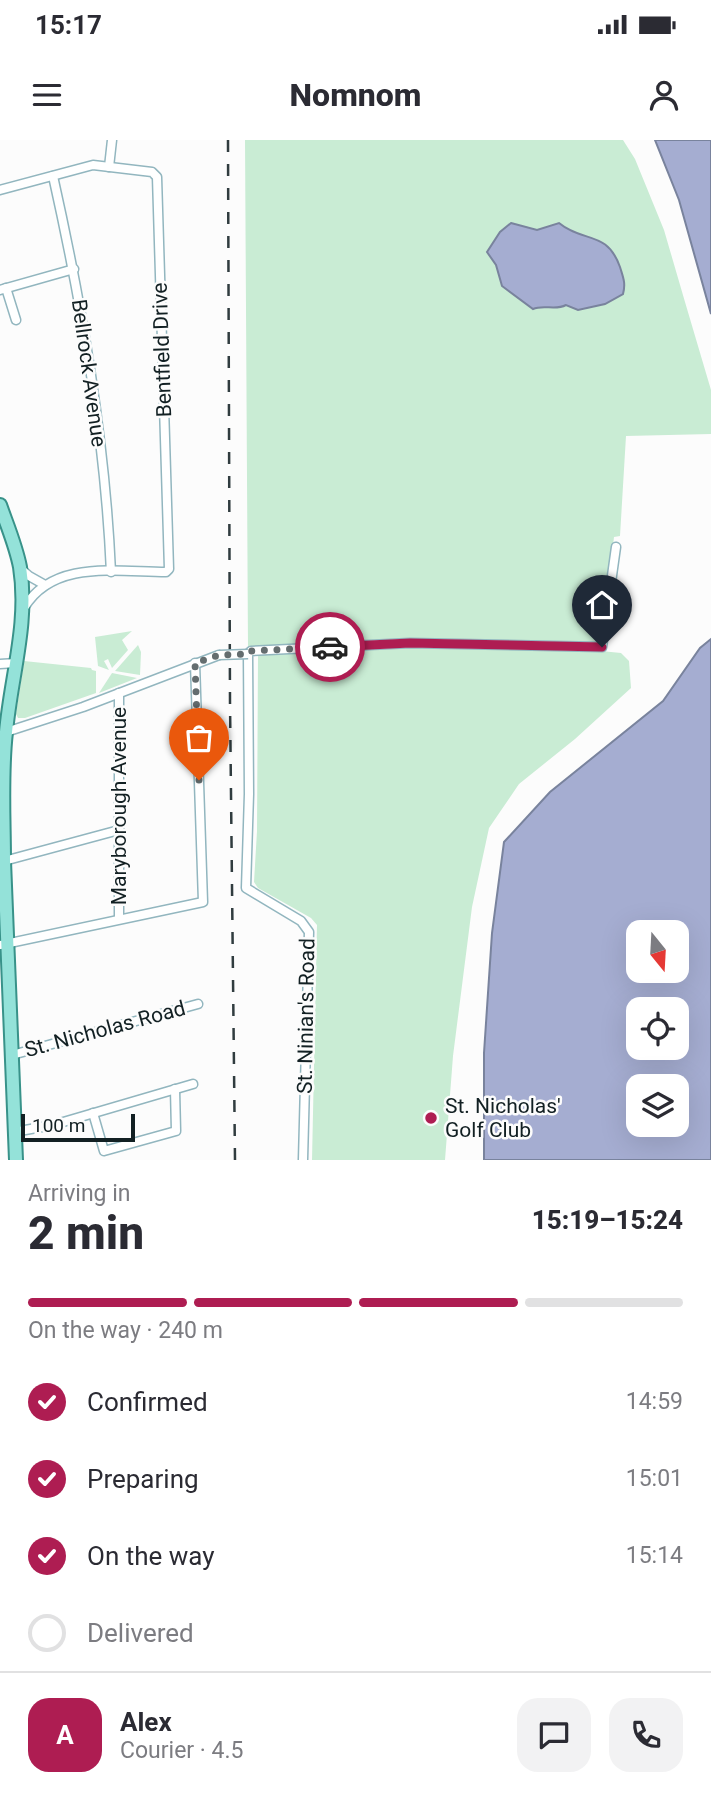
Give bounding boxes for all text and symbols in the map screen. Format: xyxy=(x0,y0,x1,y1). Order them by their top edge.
text: 15:17 xyxy=(35,10,102,40)
icon: menu xyxy=(28,76,66,114)
text: Nomnom xyxy=(290,76,421,114)
icon: person xyxy=(645,76,683,114)
street label: Bentfield Drive xyxy=(148,282,176,418)
street label: Bellrock Avenue xyxy=(67,298,111,448)
pin xyxy=(572,575,632,647)
icon: home xyxy=(583,586,621,624)
courier xyxy=(295,612,365,682)
icon: car xyxy=(311,628,349,666)
street label: Maryborough Avenue xyxy=(107,707,131,905)
pin xyxy=(169,708,229,780)
icon: bag xyxy=(180,719,218,757)
north arrow xyxy=(626,920,690,984)
map controls xyxy=(626,920,689,1137)
street label: St. Ninian's Road xyxy=(293,938,319,1094)
street label: St. Nicholas Road xyxy=(22,996,188,1062)
button: locate xyxy=(626,997,689,1060)
button: layers xyxy=(626,1074,689,1137)
place label: St. Nicholas' Golf Club xyxy=(445,1094,561,1142)
marker: St. Nicholas' Golf Club xyxy=(423,1110,439,1126)
scale bar xyxy=(21,1111,135,1143)
text: 100 m xyxy=(32,1114,85,1137)
text: Arriving in xyxy=(28,1180,131,1207)
text: 15:19–15:24 xyxy=(532,1205,683,1235)
text: 2 min xyxy=(28,1206,144,1260)
text: On the way · 240 m xyxy=(28,1317,223,1344)
icon: check xyxy=(28,1383,66,1421)
text: Confirmed xyxy=(87,1387,208,1417)
text: 14:59 xyxy=(626,1388,683,1415)
icon: check xyxy=(28,1460,66,1498)
text: Preparing xyxy=(87,1464,199,1494)
text: 15:01 xyxy=(626,1465,683,1492)
icon: check xyxy=(28,1537,66,1575)
text: On the way xyxy=(87,1541,215,1571)
text: 15:14 xyxy=(626,1542,683,1569)
text: Delivered xyxy=(87,1618,194,1648)
button: chat xyxy=(517,1698,591,1772)
button: phone xyxy=(609,1698,683,1772)
text: Alex xyxy=(120,1707,172,1737)
text: A xyxy=(56,1720,74,1750)
text: Courier · 4.5 xyxy=(120,1737,243,1764)

